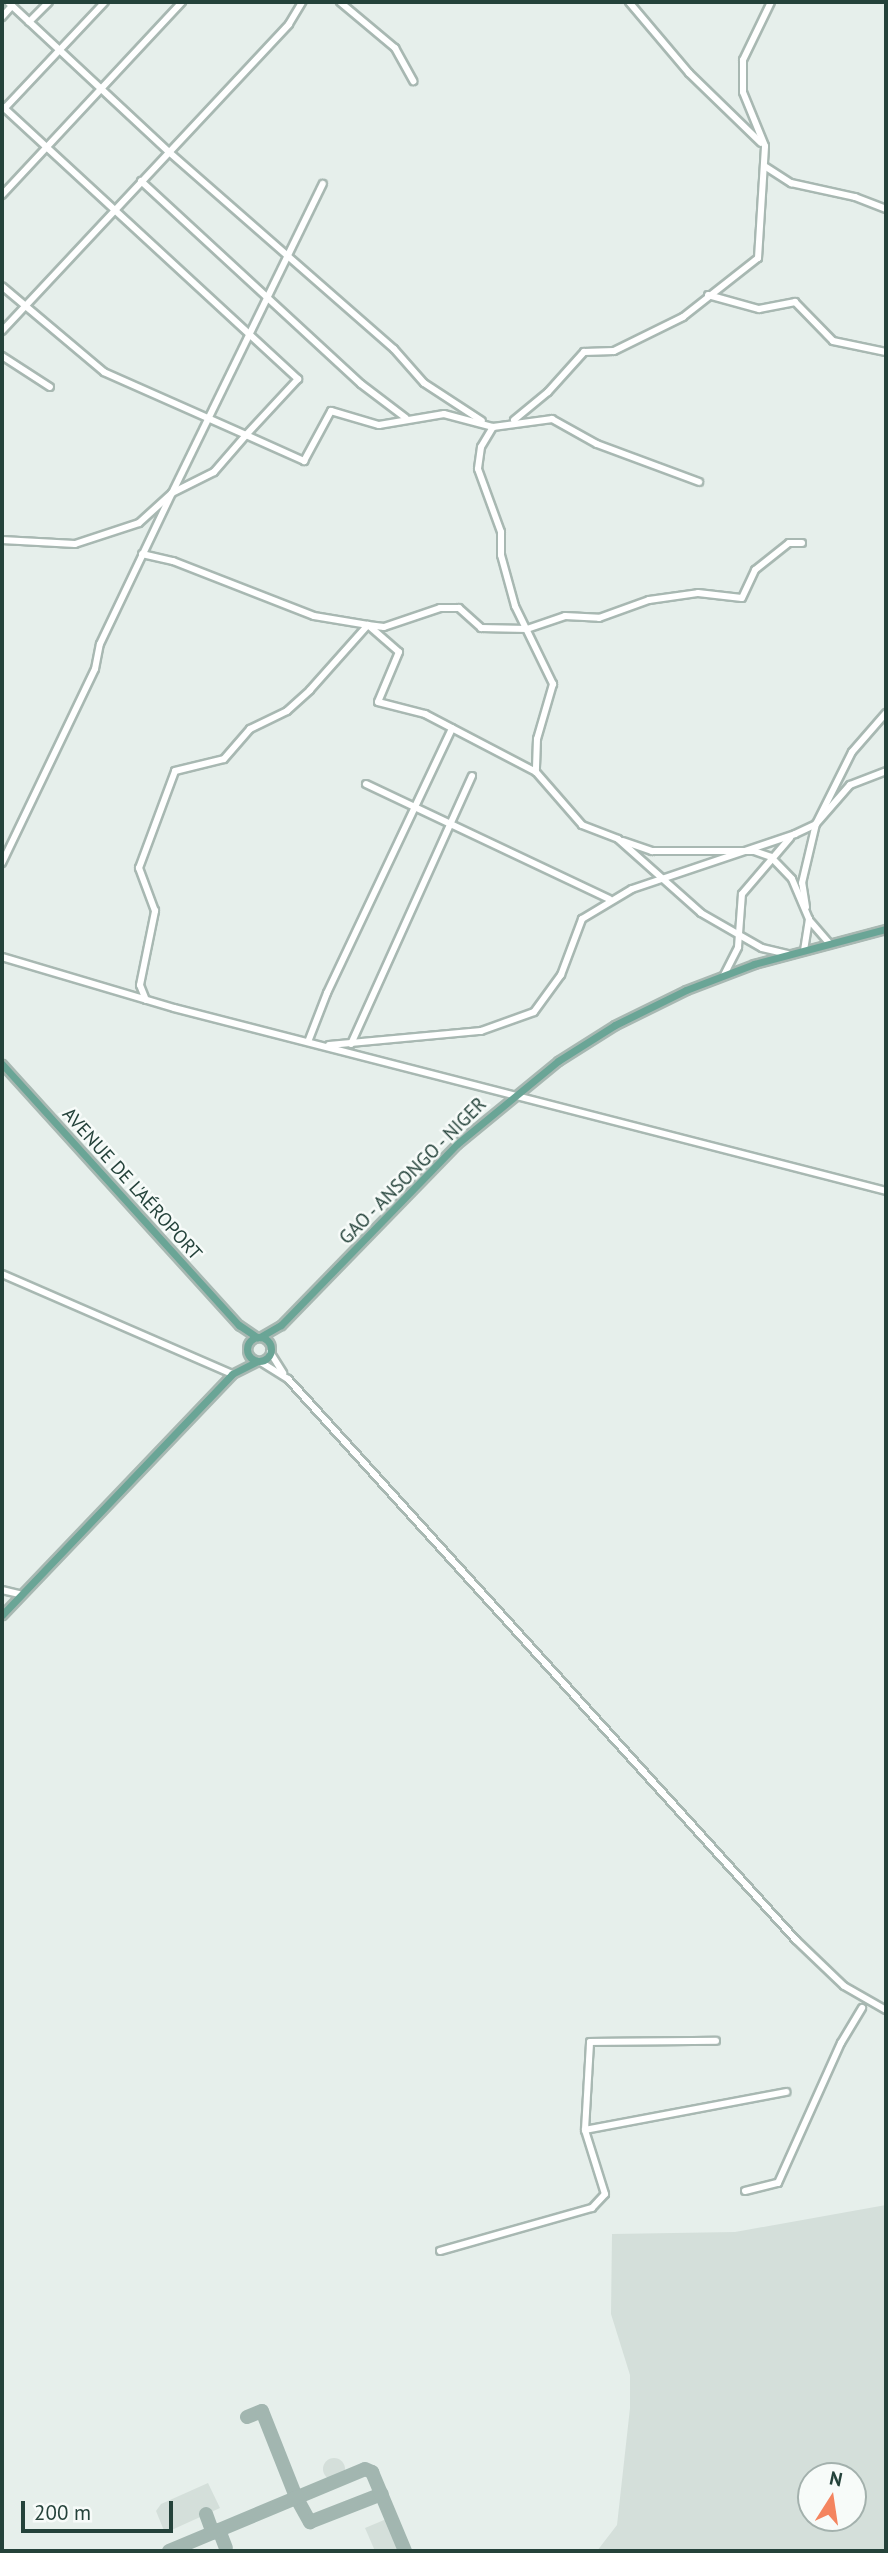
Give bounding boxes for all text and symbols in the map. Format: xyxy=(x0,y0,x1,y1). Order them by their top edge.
street label: GAO - ANSONGO - NIGER xyxy=(332,1090,494,1252)
street label: AVENUE DE L'AÉROPORT xyxy=(57,1103,207,1265)
north arrow xyxy=(797,2462,867,2532)
text: N xyxy=(827,2465,845,2491)
scale bar xyxy=(24,2486,177,2530)
text: 200 m xyxy=(34,2499,91,2526)

